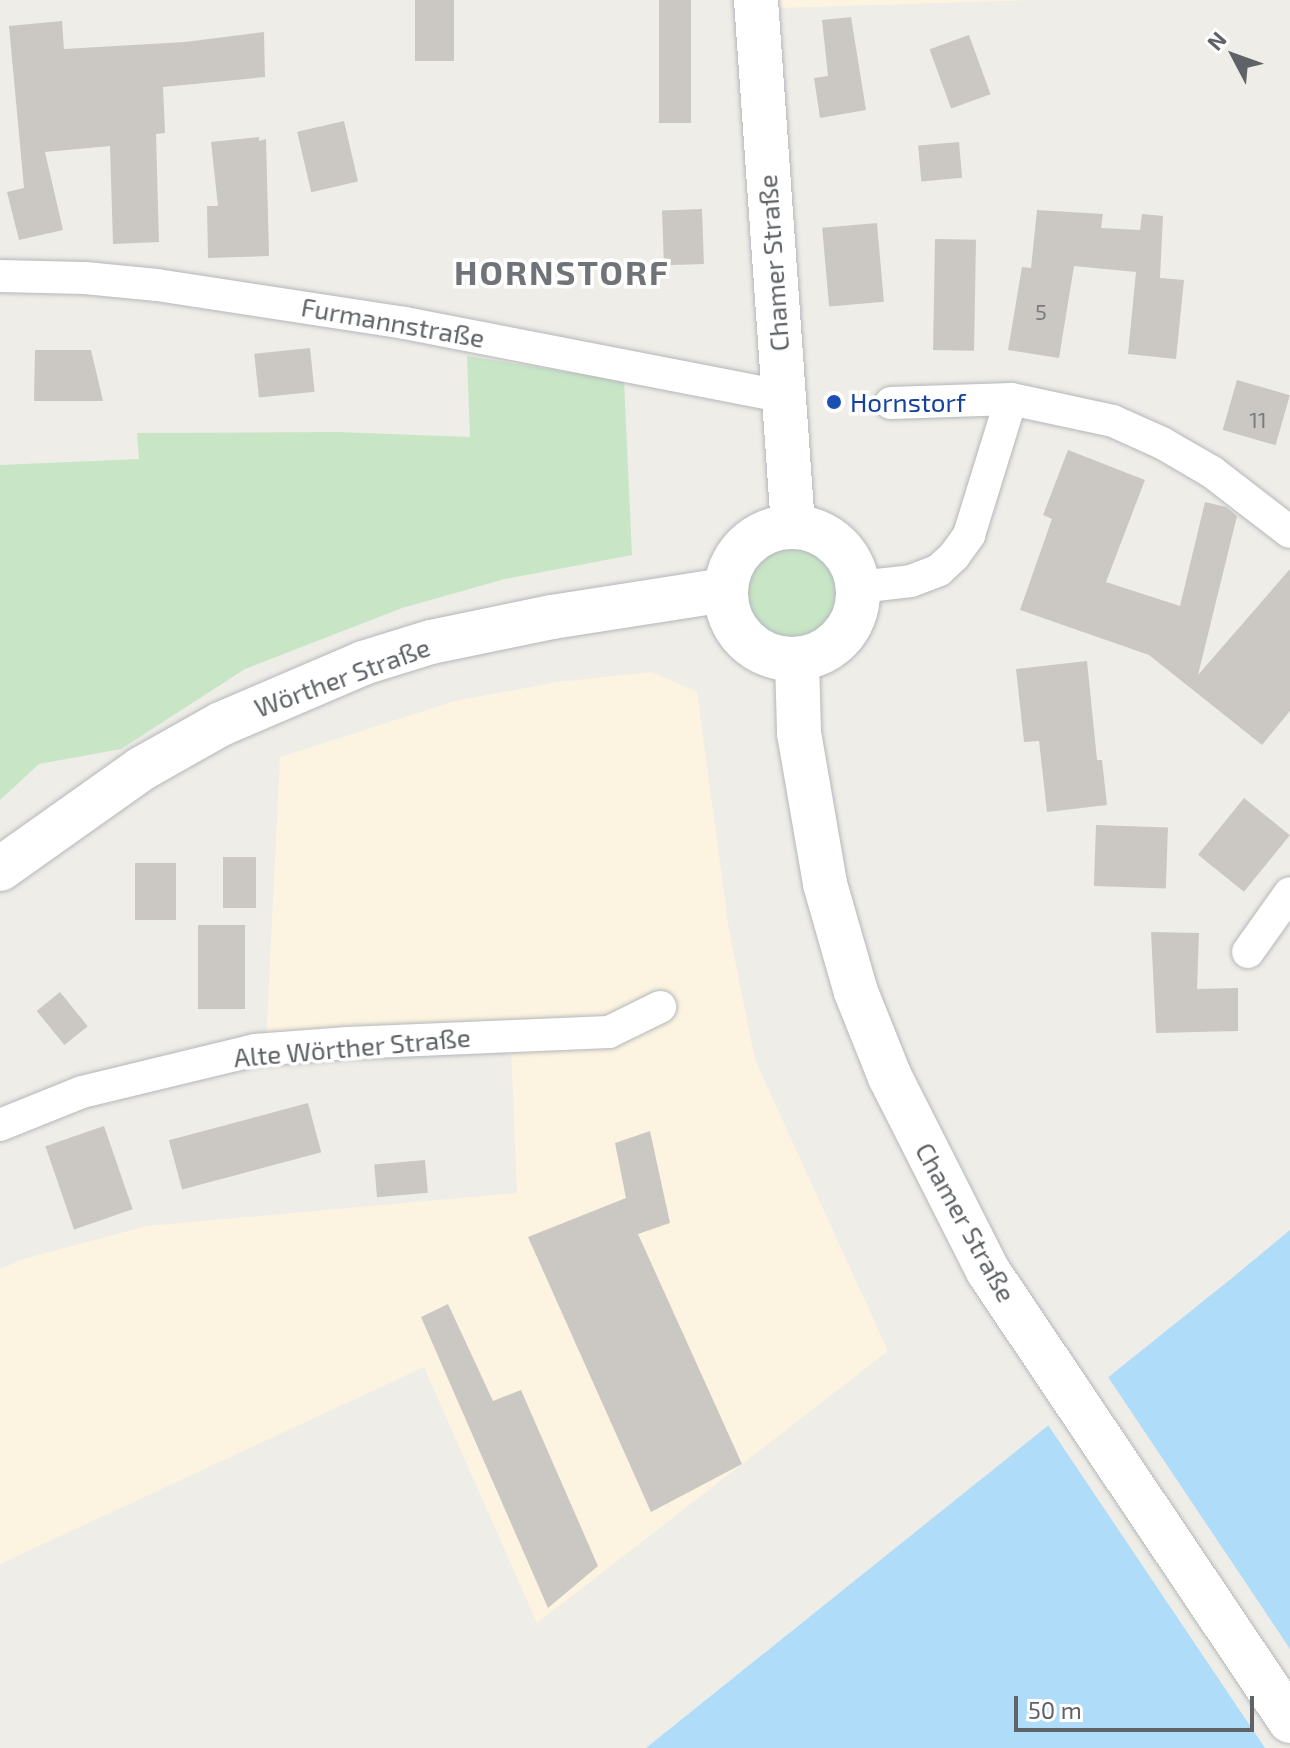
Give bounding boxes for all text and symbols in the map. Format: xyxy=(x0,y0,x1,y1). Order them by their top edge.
north arrow xyxy=(1194,16,1274,96)
text: N xyxy=(1201,26,1231,55)
street label: Chamer Straße xyxy=(751,173,795,353)
district label: HORNSTORF xyxy=(454,252,670,292)
street label: Furmannstraße xyxy=(299,291,487,353)
house number: 5 xyxy=(1035,299,1047,325)
place label: Hornstorf xyxy=(850,386,966,418)
marker: Hornstorf xyxy=(825,393,843,411)
house number: 11 xyxy=(1249,407,1267,433)
street label: Wörther Straße xyxy=(250,631,434,723)
street label: Alte Wörther Straße xyxy=(232,1021,472,1073)
street label: Chamer Straße xyxy=(909,1137,1023,1307)
scale bar xyxy=(1018,1680,1258,1730)
text: 50 m xyxy=(1028,1695,1082,1724)

